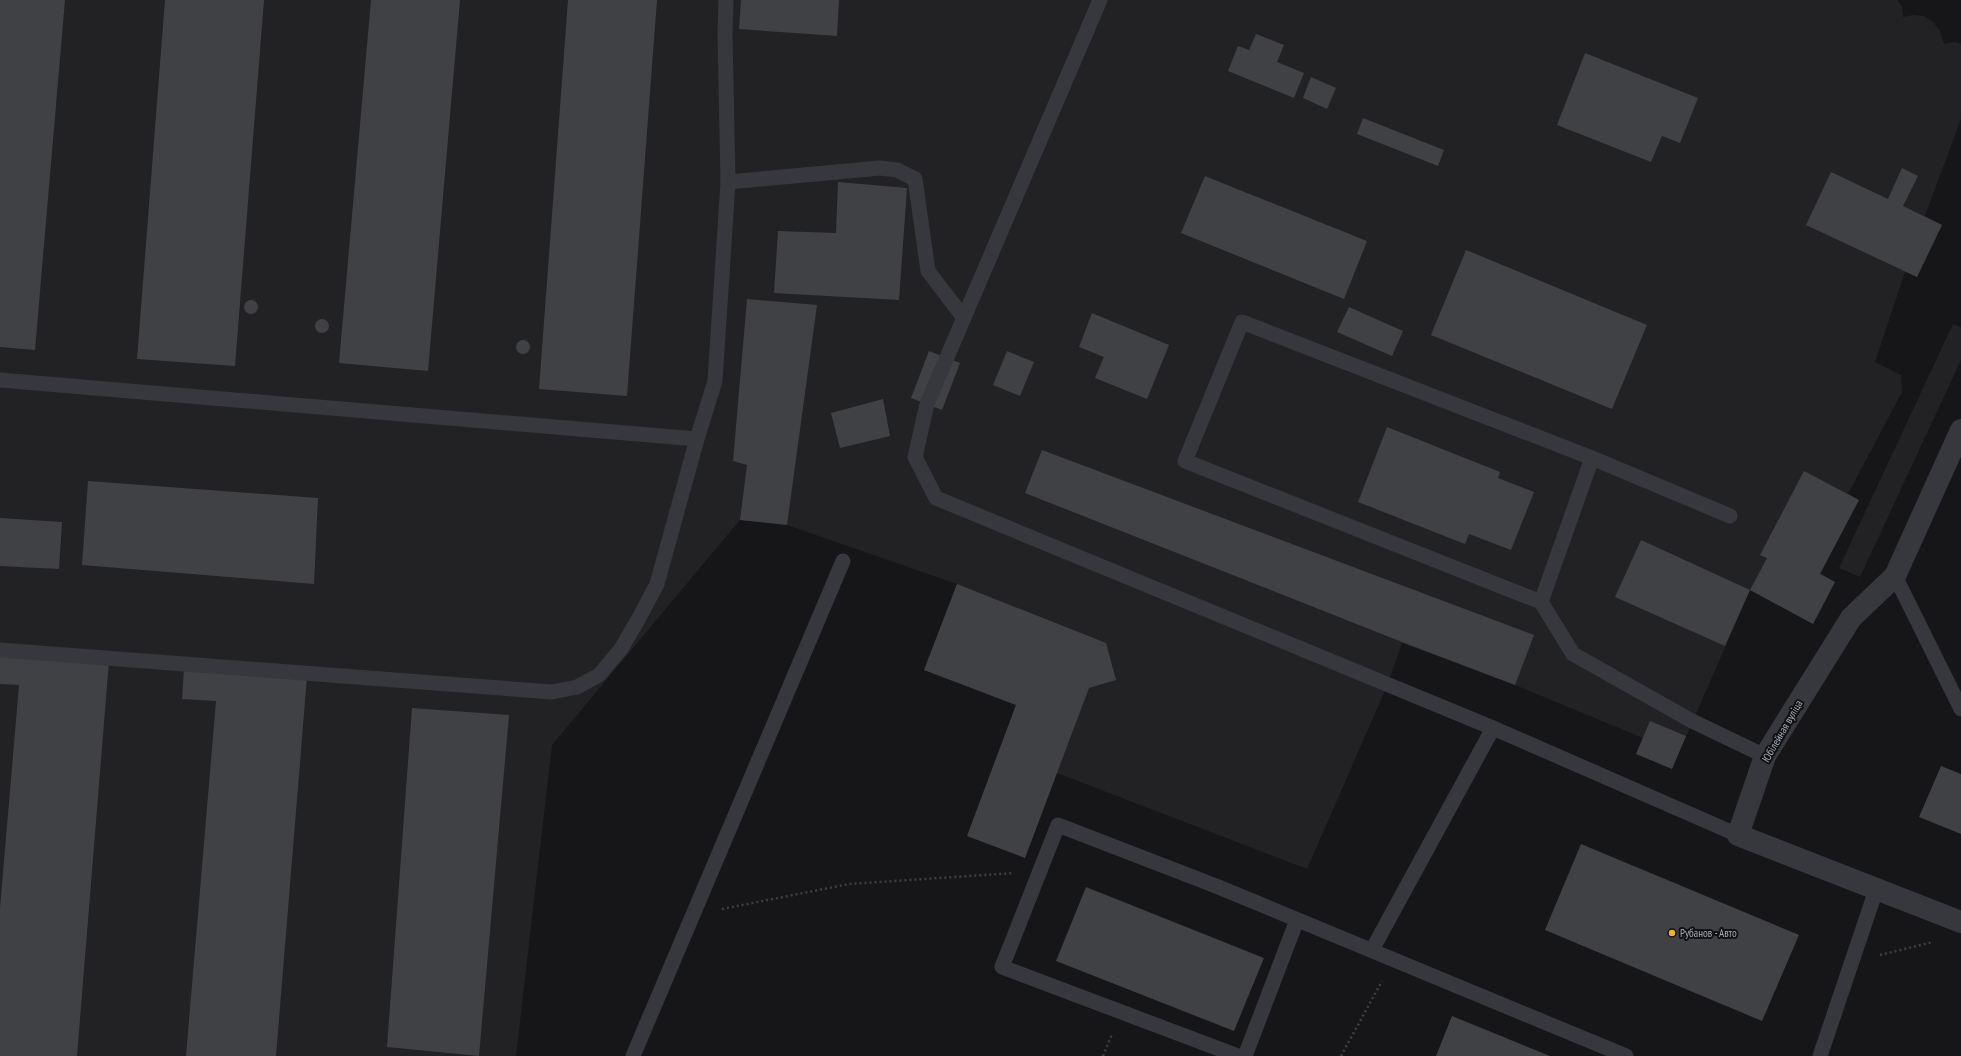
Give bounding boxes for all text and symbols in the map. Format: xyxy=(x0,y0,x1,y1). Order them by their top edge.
street label: Юбілейная вуліца xyxy=(1759,698,1805,764)
place label: Рубанов - Авто xyxy=(1680,926,1737,940)
marker: Рубанов - Авто xyxy=(1667,928,1677,938)

